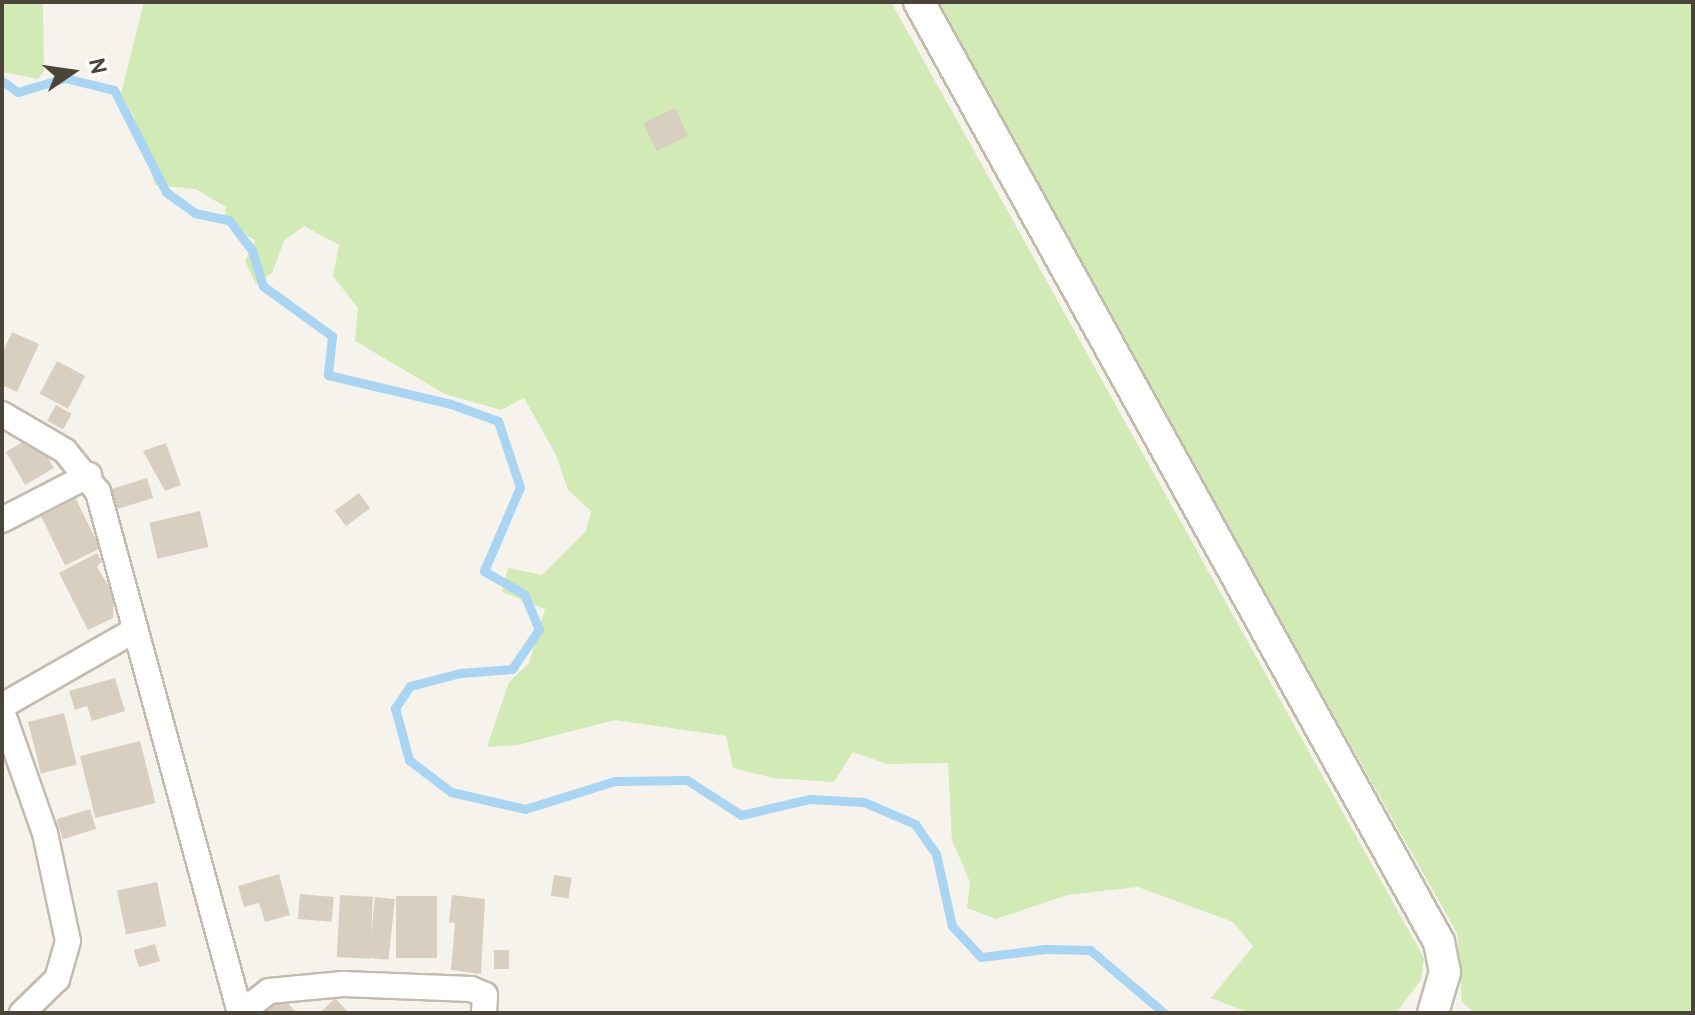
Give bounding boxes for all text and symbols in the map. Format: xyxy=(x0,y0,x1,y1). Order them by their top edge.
north arrow xyxy=(32,32,112,112)
text: N xyxy=(81,56,111,77)

